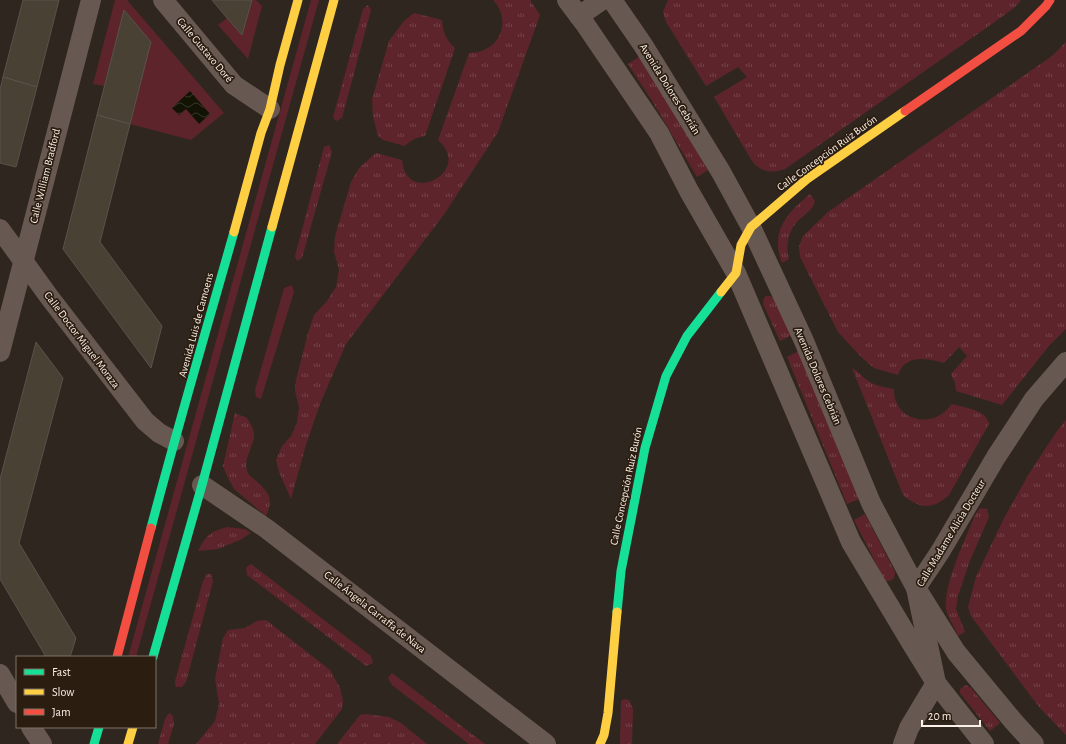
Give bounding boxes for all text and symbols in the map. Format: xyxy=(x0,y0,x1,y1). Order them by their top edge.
street label: Calle Gustavo Doré xyxy=(175,16,235,84)
street label: Avenida Dolores Cebrián xyxy=(638,42,702,136)
street label: Calle Concepción Ruiz Burón xyxy=(775,113,879,193)
street label: Calle William Bradford xyxy=(28,127,62,224)
street label: Avenida Luis de Camoens xyxy=(177,272,215,378)
street label: Calle Doctor Miguel Moraza xyxy=(42,290,122,390)
street label: Avenida Dolores Cebrián xyxy=(792,326,844,426)
street label: Calle Concepción Ruiz Burón xyxy=(608,426,644,546)
street label: Calle Madame Alicia Docteur xyxy=(915,477,988,588)
street label: Calle Ángela Carraffa de Nava xyxy=(322,568,428,655)
legend xyxy=(16,656,156,728)
text: Fast xyxy=(52,666,71,678)
text: Slow xyxy=(52,686,74,698)
scale bar xyxy=(922,702,980,728)
text: Jam xyxy=(52,706,71,718)
text: 20 m xyxy=(928,710,951,722)

